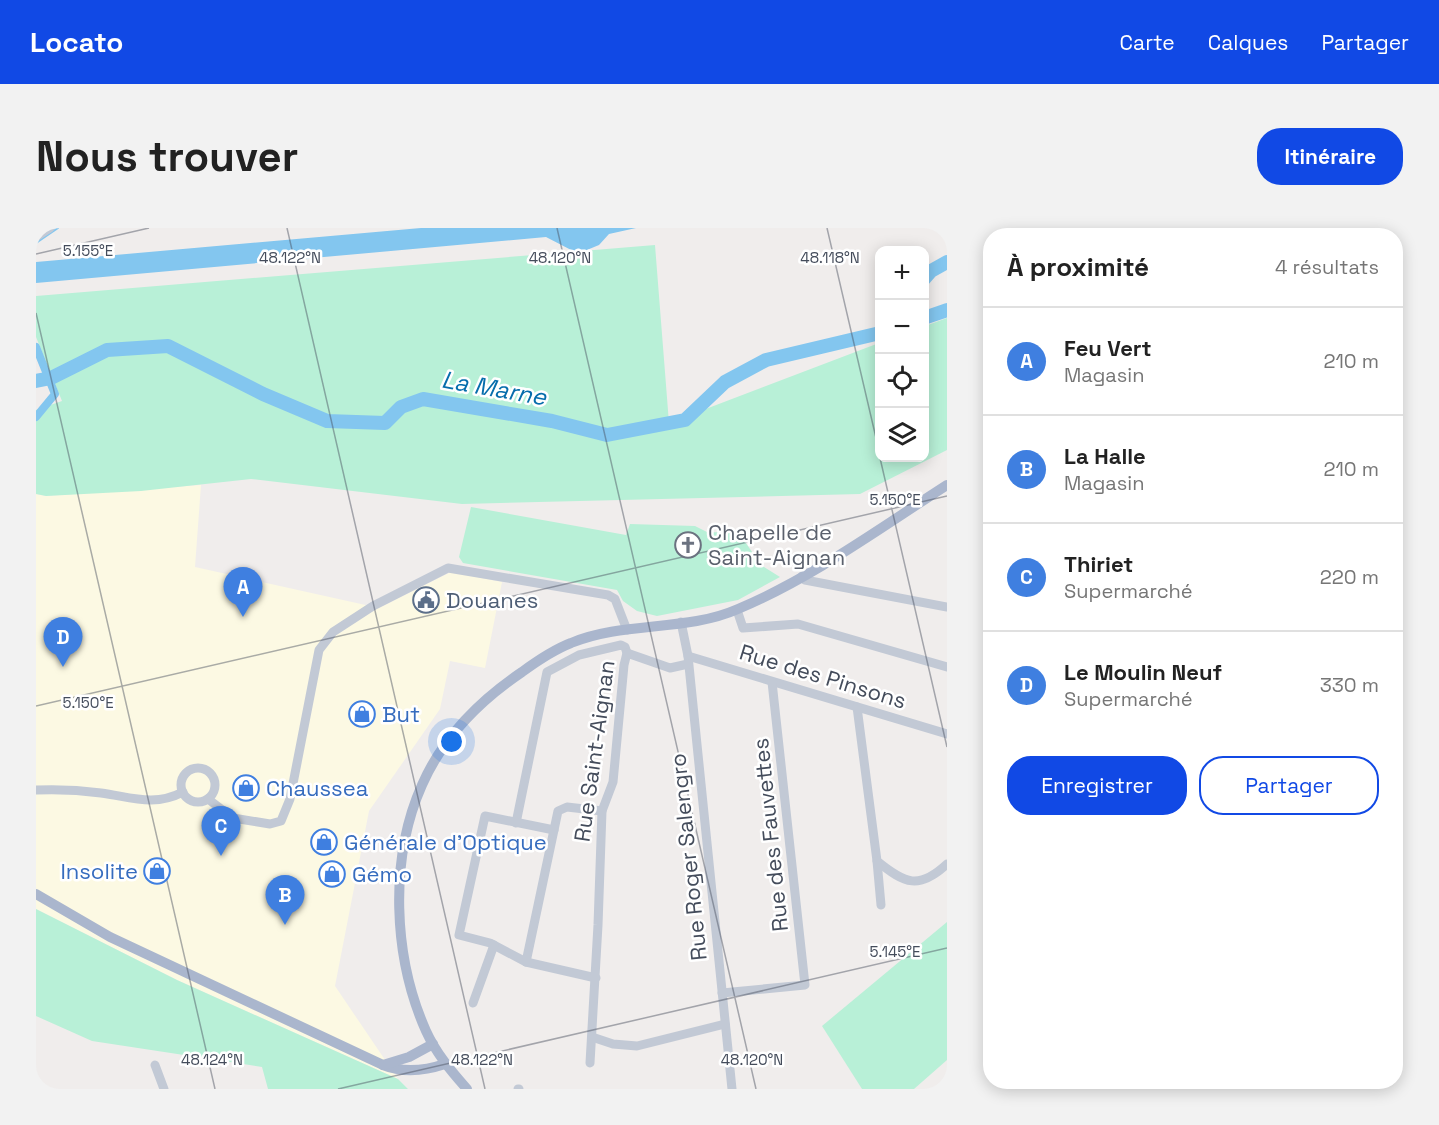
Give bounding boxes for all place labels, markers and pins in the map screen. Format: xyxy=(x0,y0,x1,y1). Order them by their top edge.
place label: Chapelle de Saint-Aignan xyxy=(708,518,845,571)
church icon: Chapelle de Saint-Aignan xyxy=(673,530,703,560)
pin: A xyxy=(224,568,262,617)
public building icon: Douanes xyxy=(411,585,441,615)
place label: Douanes xyxy=(446,586,538,614)
pin: D xyxy=(44,618,82,667)
shop icon: But xyxy=(347,699,377,729)
place label: But xyxy=(382,700,420,728)
shop icon: Chaussea xyxy=(231,773,261,803)
place label: Chaussea xyxy=(266,774,369,802)
pin: C xyxy=(202,806,240,856)
shop icon: Générale d'Optique xyxy=(309,827,339,857)
place label: Générale d'Optique xyxy=(344,828,547,856)
shop icon: Insolite xyxy=(142,856,172,886)
place label: Insolite xyxy=(60,857,138,885)
shop icon: Gémo xyxy=(317,859,347,889)
place label: Gémo xyxy=(352,860,412,888)
pin: B xyxy=(266,876,304,925)

